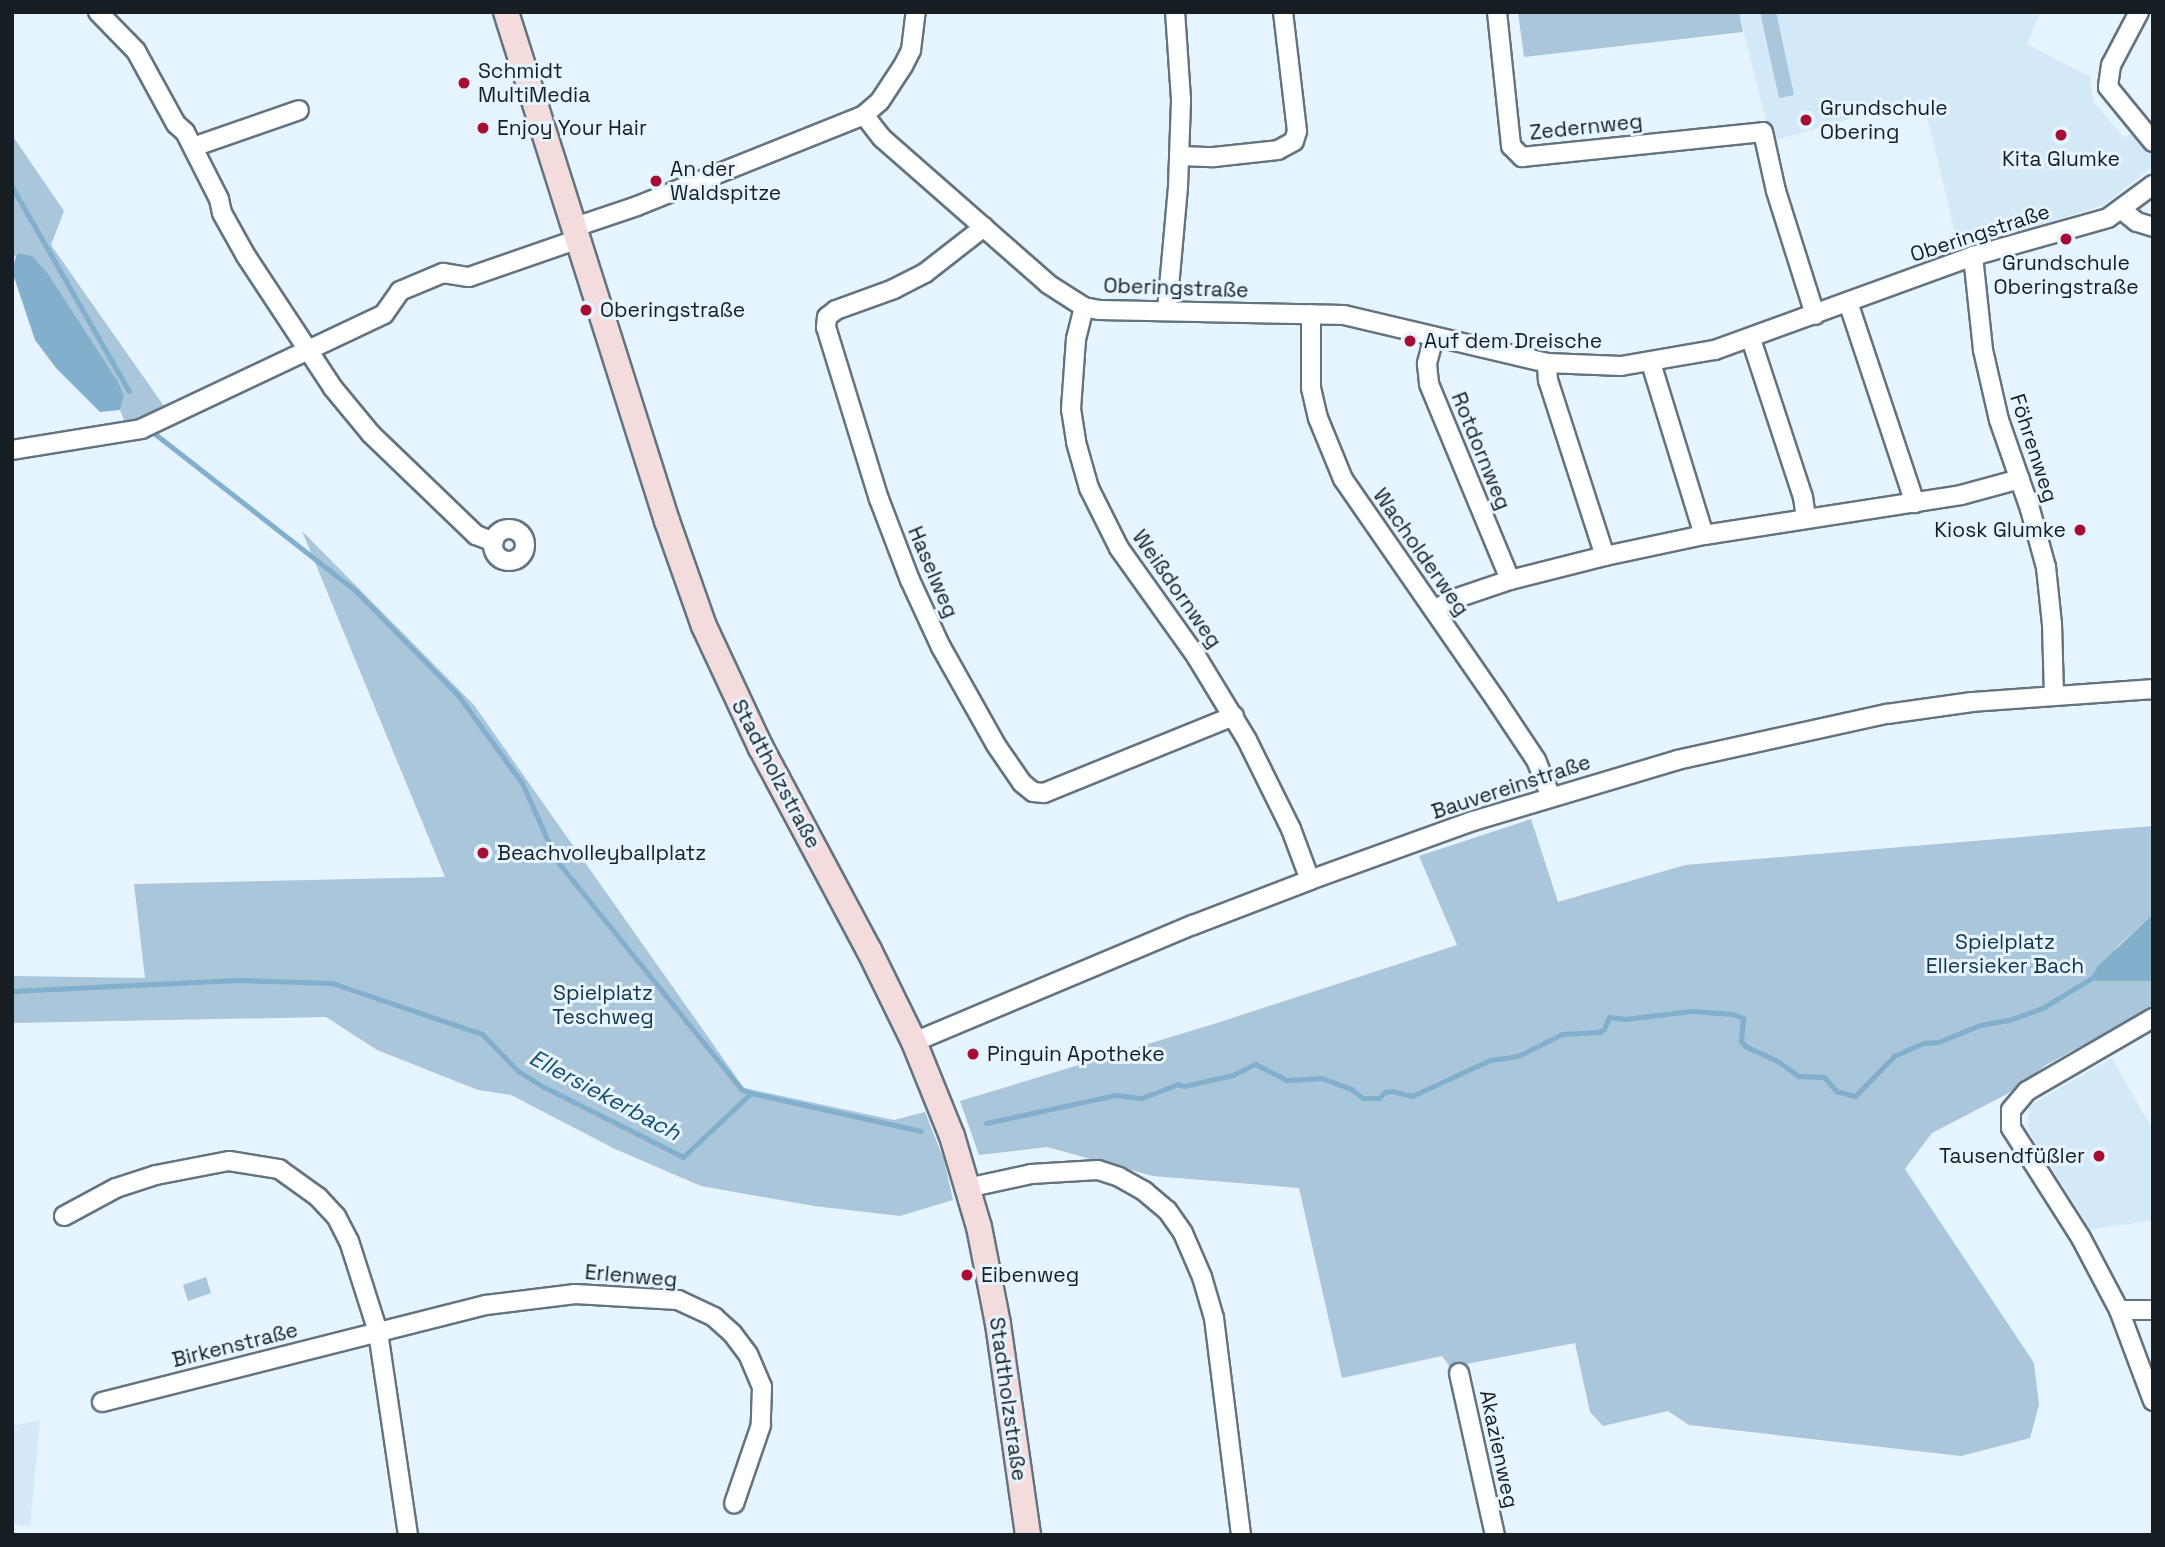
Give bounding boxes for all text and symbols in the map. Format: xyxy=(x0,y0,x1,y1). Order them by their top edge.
place label: Schmidt MultiMedia xyxy=(478,58,590,108)
marker: Schmidt MultiMedia xyxy=(456,75,472,91)
place label: Grundschule Obering xyxy=(1820,95,1948,145)
street label: Zedernweg xyxy=(1528,109,1644,145)
marker: Grundschule Obering xyxy=(1798,112,1814,128)
place label: Enjoy Your Hair xyxy=(497,115,647,141)
marker: Enjoy Your Hair xyxy=(475,120,491,136)
marker: Kita Glumke xyxy=(2053,127,2069,143)
place label: Kita Glumke xyxy=(2002,146,2120,172)
place label: An der Waldspitze xyxy=(670,156,781,206)
marker: An der Waldspitze xyxy=(648,173,664,189)
street label: Oberingstraße xyxy=(1907,199,2053,267)
marker: Grundschule Oberingstraße xyxy=(2058,231,2074,247)
place label: Grundschule Oberingstraße xyxy=(1993,250,2139,300)
street label: Oberingstraße xyxy=(1103,273,1249,303)
place label: Oberingstraße xyxy=(600,297,745,323)
marker: Oberingstraße xyxy=(578,302,594,318)
place label: Auf dem Dreische xyxy=(1424,328,1602,354)
marker: Auf dem Dreische xyxy=(1402,333,1418,349)
street label: Rotdornweg xyxy=(1446,388,1516,514)
street label: Föhrenweg xyxy=(2005,391,2063,505)
street label: Wacholderweg xyxy=(1368,483,1474,621)
place label: Kiosk Glumke xyxy=(1934,517,2066,543)
street label: Haselweg xyxy=(902,522,964,622)
marker: Kiosk Glumke xyxy=(2072,522,2088,538)
street label: Weißdornweg xyxy=(1127,525,1227,653)
street label: Stadtholzstraße xyxy=(726,695,826,853)
street label: Bauvereinstraße xyxy=(1428,749,1594,825)
place label: Beachvolleyballplatz xyxy=(497,840,706,866)
marker: Beachvolleyballplatz xyxy=(475,845,491,861)
park label: Spielplatz Ellersieker Bach xyxy=(1926,929,2084,979)
park label: Spielplatz Teschweg xyxy=(552,980,654,1030)
place label: Pinguin Apotheke xyxy=(987,1041,1165,1067)
water label: Ellersiekerbach xyxy=(525,1044,685,1146)
marker: Pinguin Apotheke xyxy=(965,1046,981,1062)
place label: Tausendfüßler xyxy=(1939,1143,2085,1169)
marker: Tausendfüßler xyxy=(2091,1148,2107,1164)
street label: Erlenweg xyxy=(584,1259,678,1293)
place label: Eibenweg xyxy=(981,1262,1079,1288)
marker: Eibenweg xyxy=(959,1267,975,1283)
street label: Stadtholzstraße xyxy=(984,1315,1032,1483)
street label: Birkenstraße xyxy=(169,1317,301,1373)
street label: Akazienweg xyxy=(1474,1388,1524,1510)

